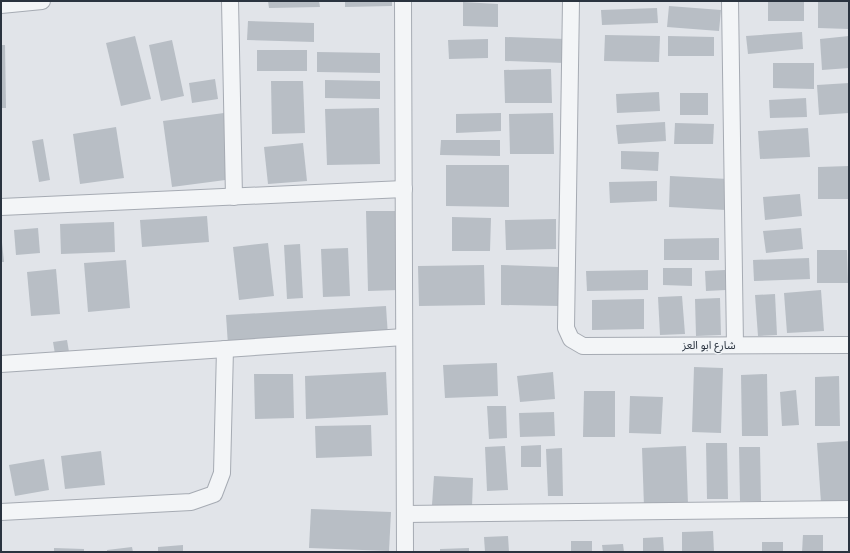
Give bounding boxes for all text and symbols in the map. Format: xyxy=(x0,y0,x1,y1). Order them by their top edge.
street label: شارع ابو العز xyxy=(681,339,736,353)

